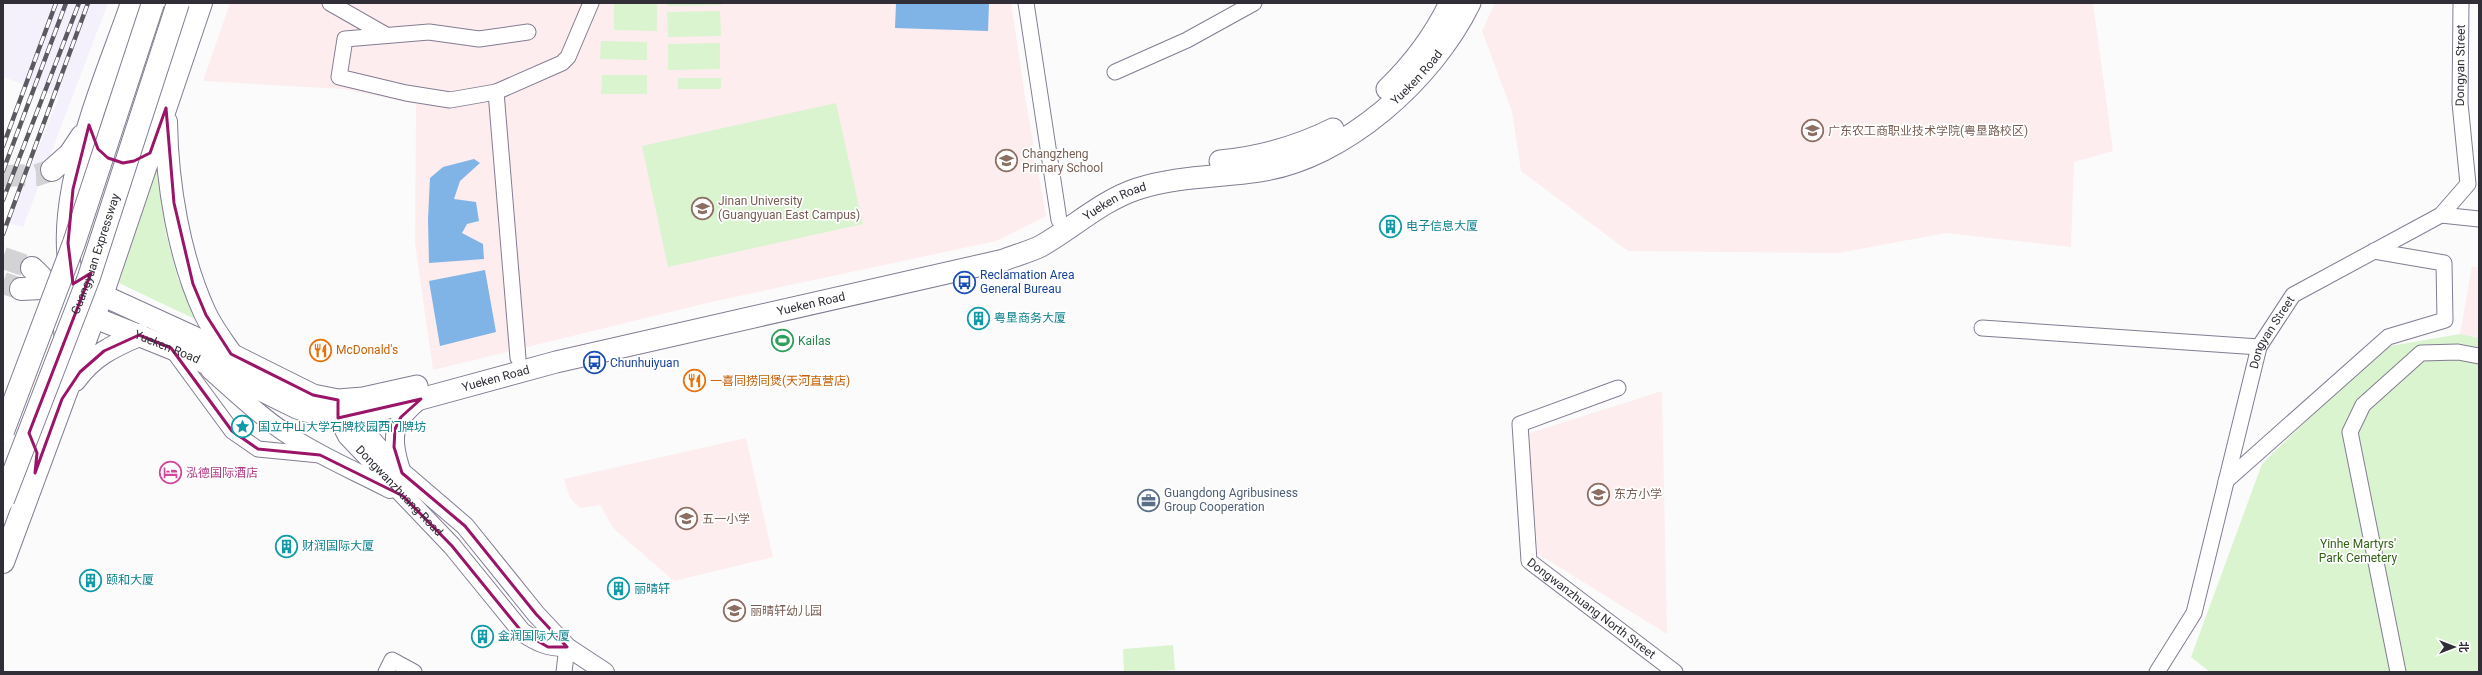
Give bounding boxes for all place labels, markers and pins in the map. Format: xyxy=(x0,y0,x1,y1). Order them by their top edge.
school or university icon: 广东农工商职业技术学院(粤垦路校区) xyxy=(1799,118,1825,144)
place label: 广东农工商职业技术学院(粤垦路校区) xyxy=(1828,124,2028,138)
place label: Changzheng Primary School xyxy=(1022,147,1103,175)
school or university icon: Changzheng Primary School xyxy=(994,148,1020,174)
place label: Jinan University (Guangyuan East Campus) xyxy=(718,194,860,222)
school or university icon: Jinan University (Guangyuan East Campus) xyxy=(689,195,715,221)
building icon: 电子信息大厦 xyxy=(1377,213,1403,239)
place label: 电子信息大厦 xyxy=(1406,219,1478,233)
place label: Reclamation Area General Bureau xyxy=(980,268,1075,296)
bus stop icon: Reclamation Area General Bureau xyxy=(951,269,977,295)
building icon: 粤垦商务大厦 xyxy=(965,305,991,331)
place label: 粤垦商务大厦 xyxy=(994,311,1066,325)
sports icon: Kailas xyxy=(769,328,795,354)
place label: Kailas xyxy=(798,334,831,348)
restaurant icon: McDonald's xyxy=(307,337,333,363)
place label: McDonald's xyxy=(336,343,398,357)
bus stop icon: Chunhuiyuan xyxy=(581,350,607,376)
place label: Chunhuiyuan xyxy=(610,356,679,370)
restaurant icon: 一喜同捞同煲(天河直营店) xyxy=(681,368,707,394)
place label: 一喜同捞同煲(天河直营店) xyxy=(710,374,850,388)
place icon: 国立中山大学石牌校园西门牌坊 xyxy=(229,414,255,440)
place label: 国立中山大学石牌校园西门牌坊 xyxy=(258,420,426,434)
hotel icon: 泓德国际酒店 xyxy=(157,460,183,486)
place label: 泓德国际酒店 xyxy=(186,466,258,480)
school or university icon: 东方小学 xyxy=(1585,481,1611,507)
place label: Guangdong Agribusiness Group Cooperation xyxy=(1164,486,1298,514)
office icon: Guangdong Agribusiness Group Cooperation xyxy=(1136,487,1162,513)
place label: 东方小学 xyxy=(1614,487,1662,501)
school or university icon: 五一小学 xyxy=(673,506,699,532)
place label: 五一小学 xyxy=(702,512,750,526)
building icon: 财润国际大厦 xyxy=(273,533,299,559)
place label: 财润国际大厦 xyxy=(302,539,374,553)
building icon: 颐和大厦 xyxy=(77,567,103,593)
place label: 颐和大厦 xyxy=(106,573,154,587)
building icon: 丽晴轩 xyxy=(605,576,631,602)
place label: 丽晴轩 xyxy=(634,582,670,596)
school or university icon: 丽晴轩幼儿园 xyxy=(721,598,747,624)
place label: 丽晴轩幼儿园 xyxy=(750,604,822,618)
building icon: 金润国际大厦 xyxy=(469,623,495,649)
place label: 金润国际大厦 xyxy=(498,629,570,643)

